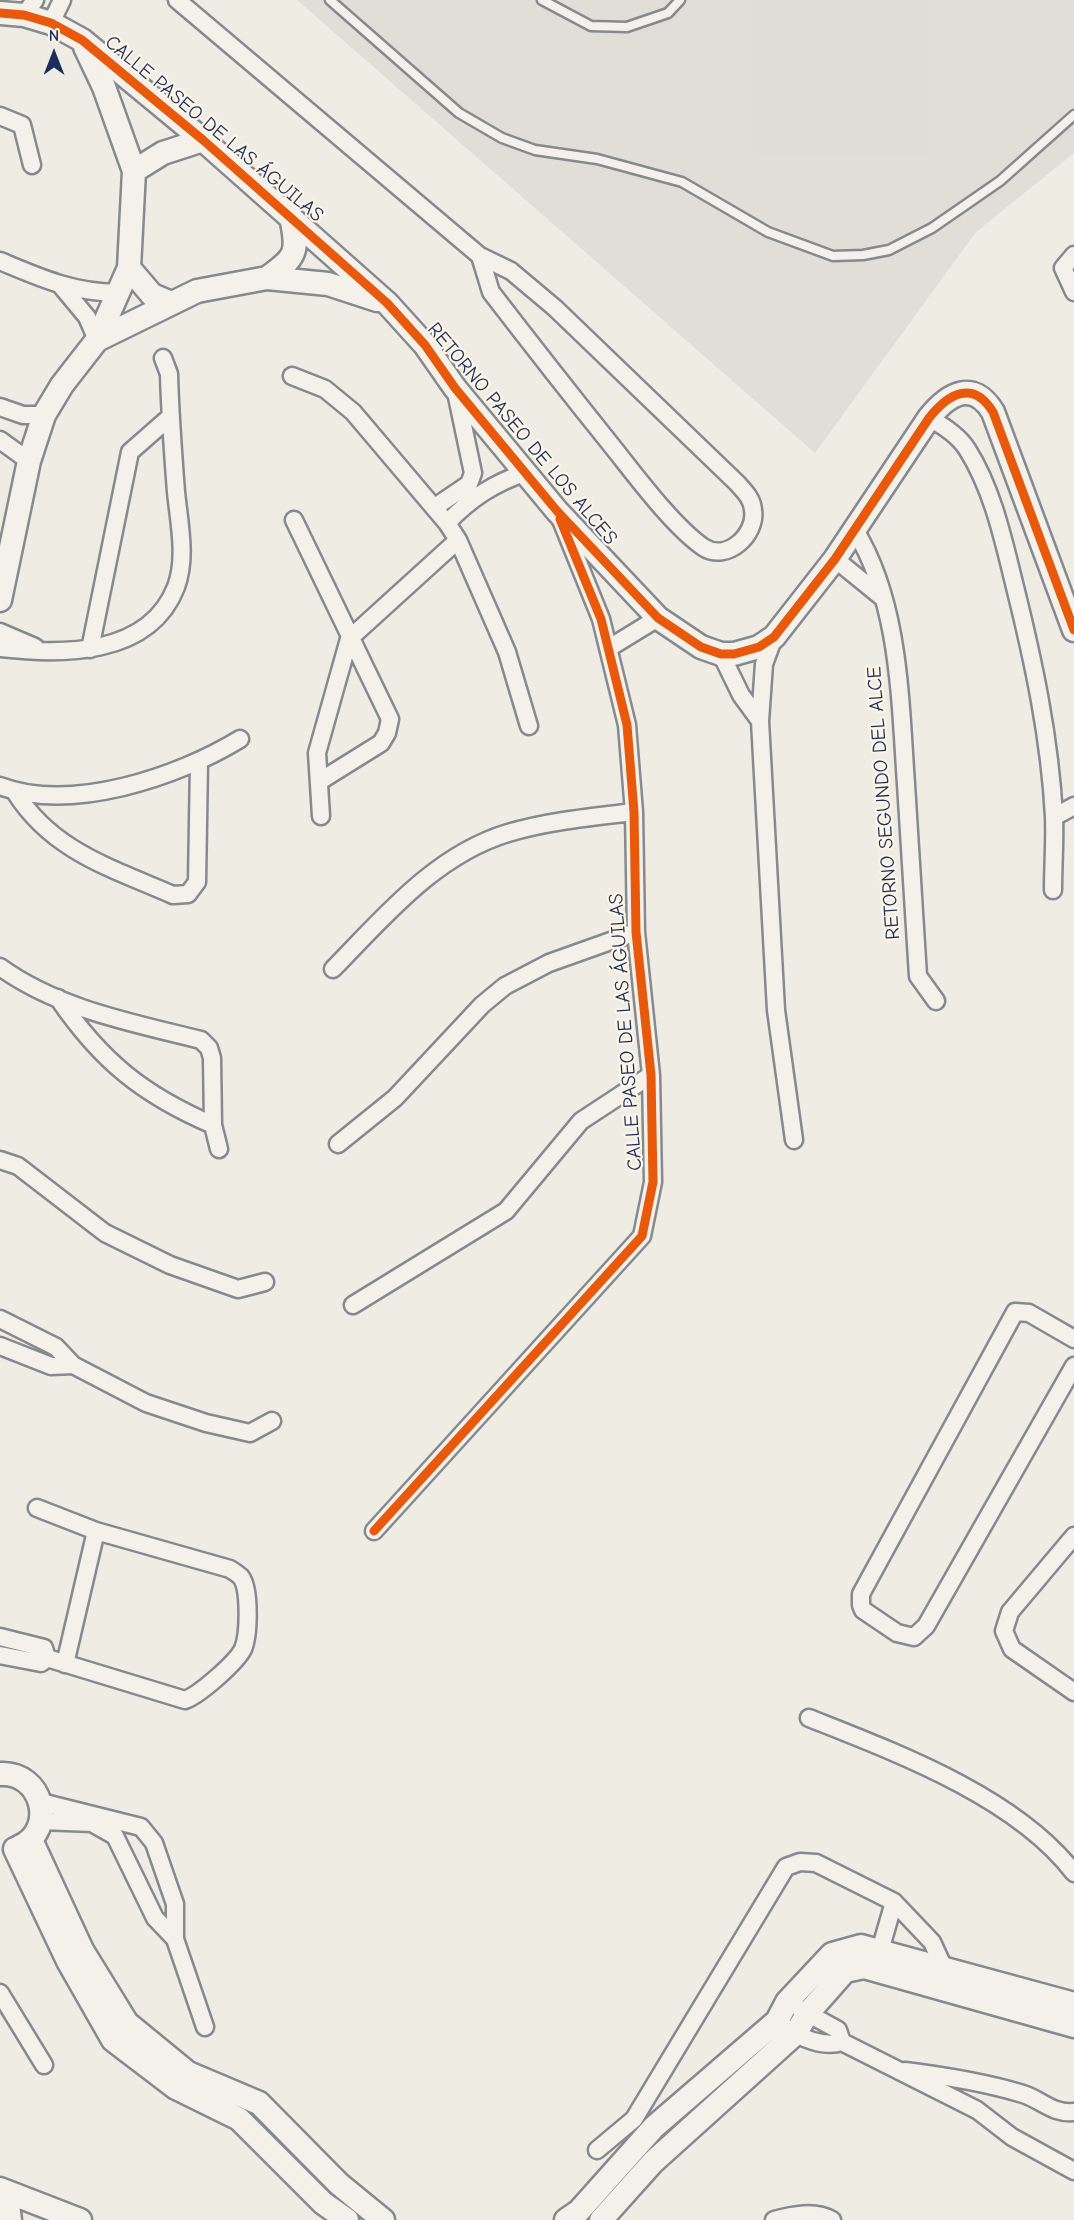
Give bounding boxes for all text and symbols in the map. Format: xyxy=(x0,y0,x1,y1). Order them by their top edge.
north arrow xyxy=(24,24,84,84)
text: N xyxy=(49,27,59,45)
street label: CALLE PASEO DE LAS ÁGUILAS xyxy=(100,30,328,228)
street label: RETORNO PASEO DE LOS ALCES xyxy=(422,318,622,550)
street label: RETORNO SEGUNDO DEL ALCE xyxy=(862,666,906,940)
street label: CALLE PASEO DE LAS ÁGUILAS xyxy=(604,893,648,1171)

